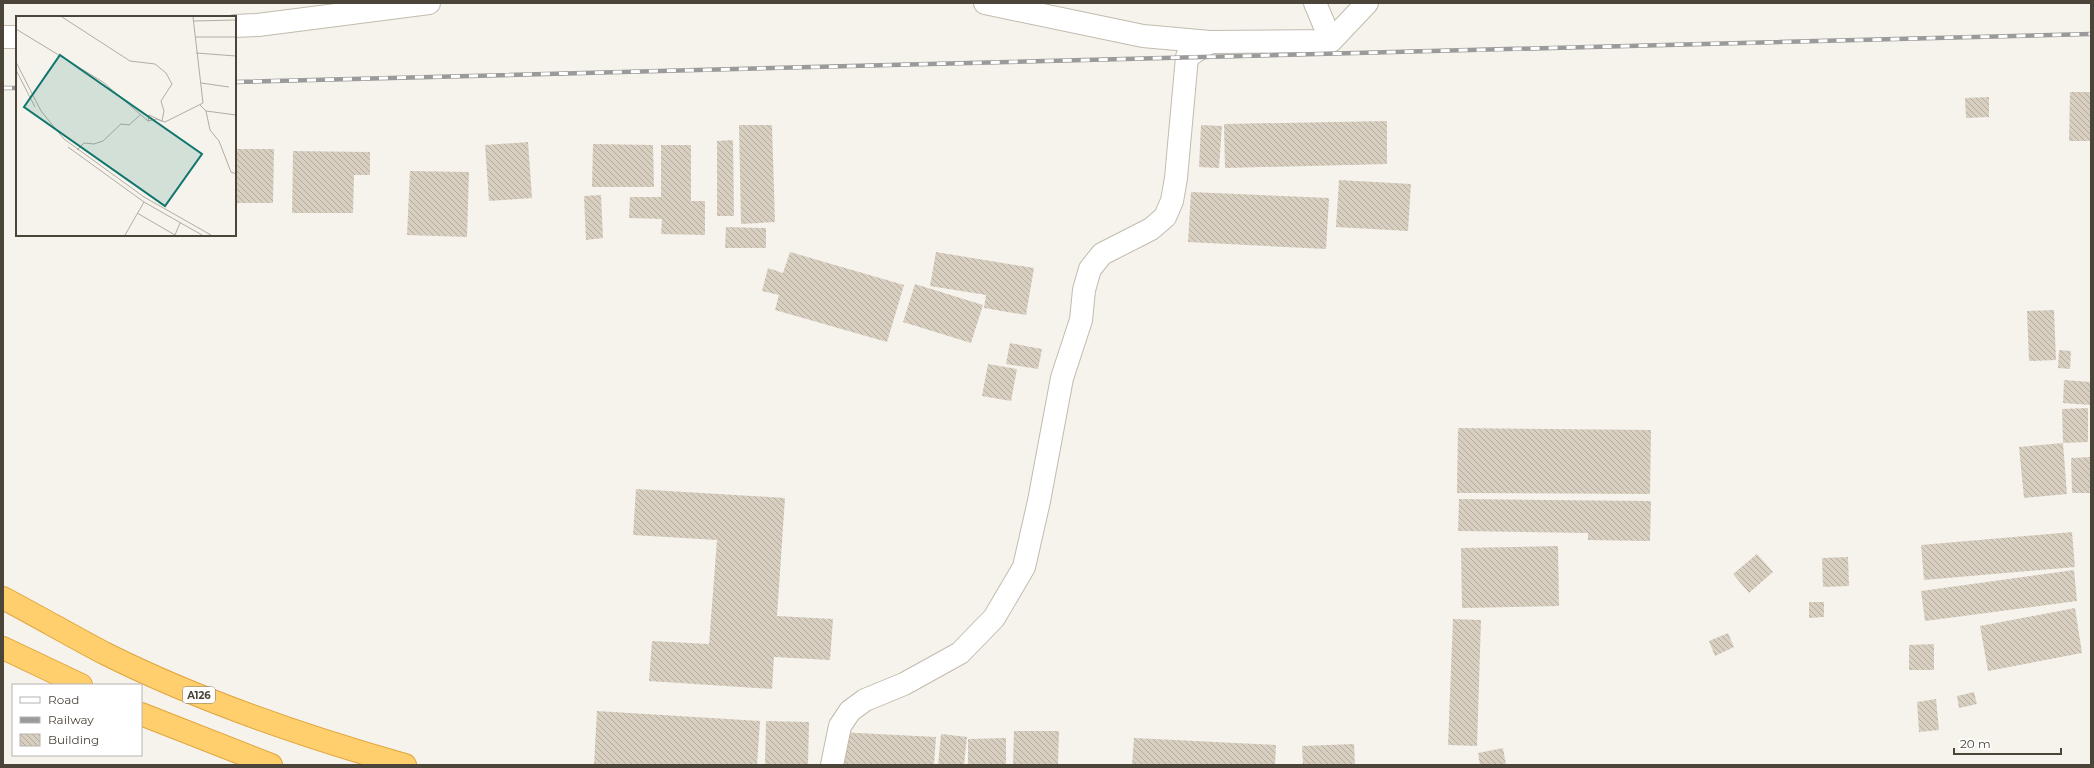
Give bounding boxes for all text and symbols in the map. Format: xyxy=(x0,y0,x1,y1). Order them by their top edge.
inset map xyxy=(16,16,236,236)
legend xyxy=(12,684,142,756)
road number: A126 xyxy=(183,687,215,703)
text: Road xyxy=(48,692,79,707)
text: Railway xyxy=(48,712,94,727)
scale bar xyxy=(1954,730,2061,756)
text: Building xyxy=(48,732,99,747)
text: 20 m xyxy=(1960,736,1991,751)

